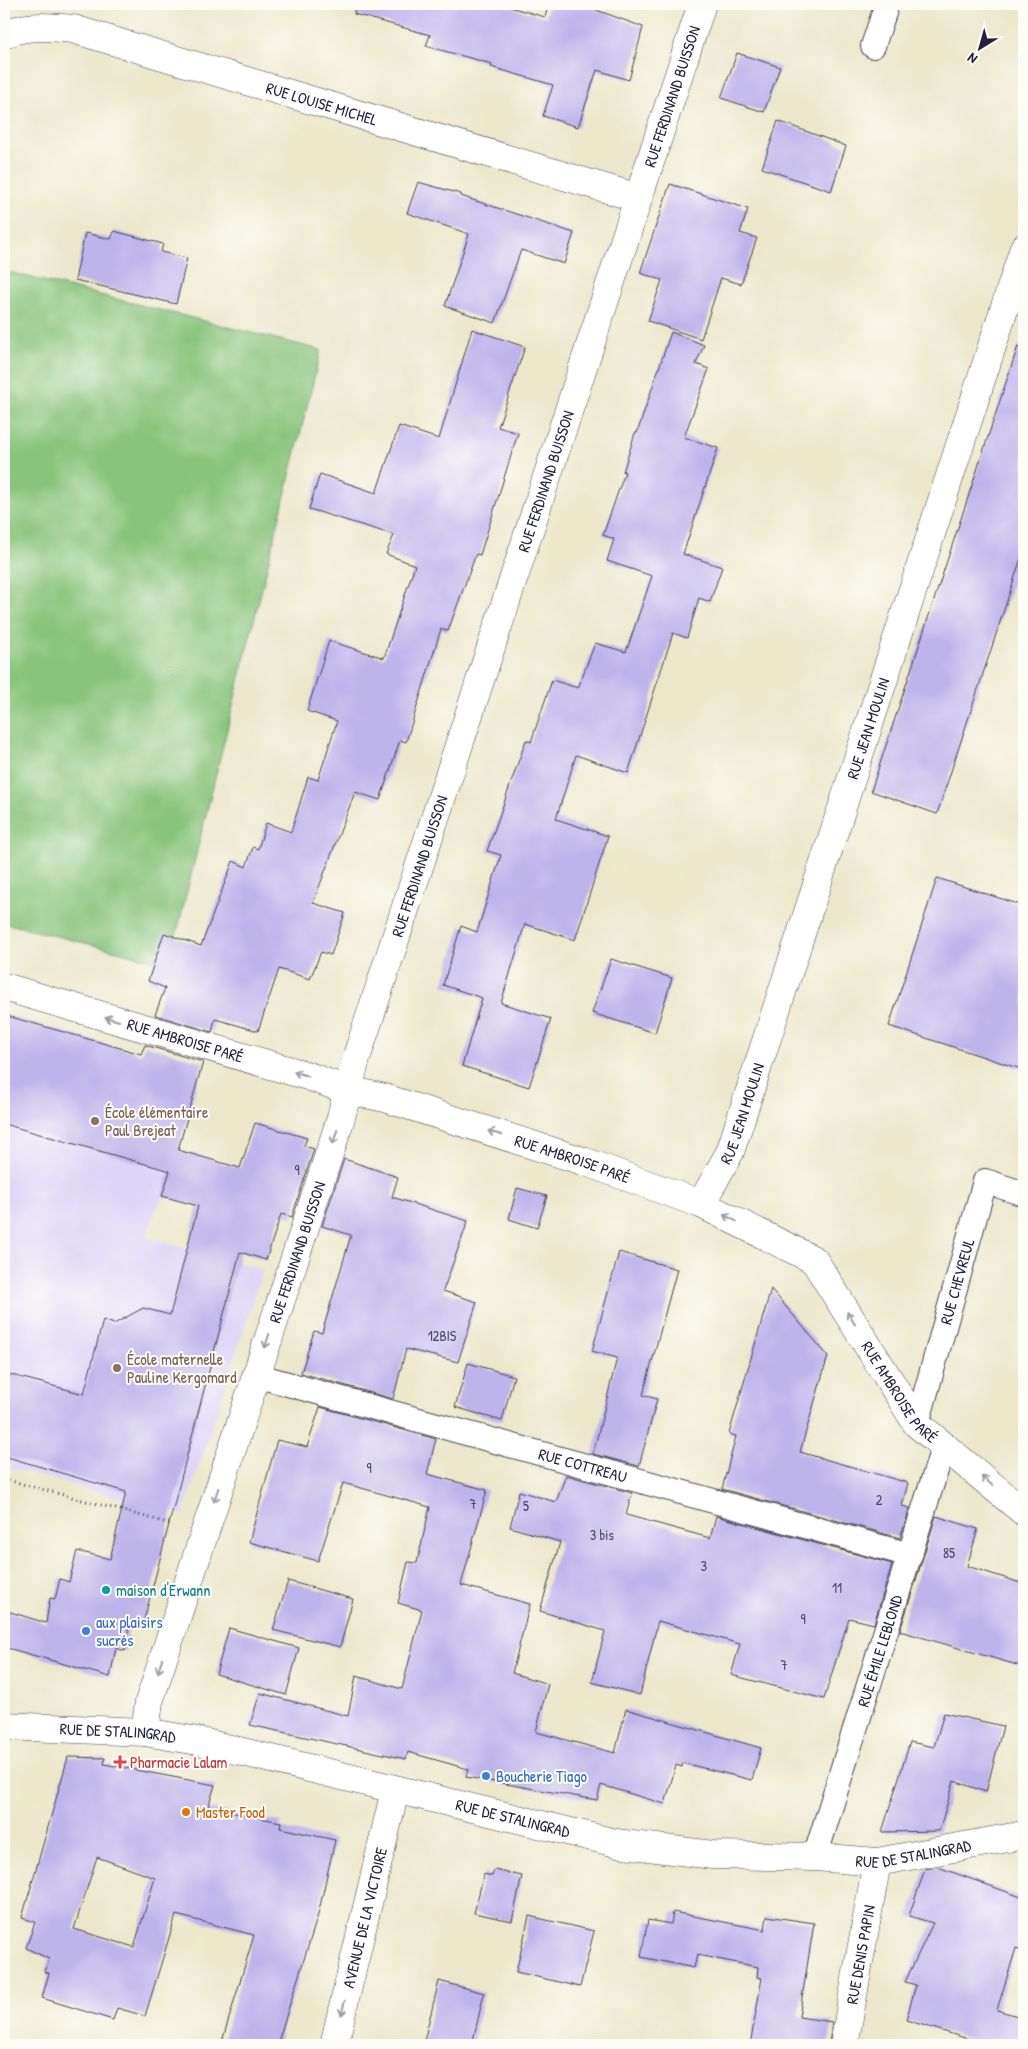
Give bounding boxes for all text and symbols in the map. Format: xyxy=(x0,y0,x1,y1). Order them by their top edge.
north arrow xyxy=(956,22,1006,72)
street label: RUE FERDINAND BUISSON xyxy=(638,23,705,170)
text: N xyxy=(963,49,981,69)
street label: RUE LOUISE MICHEL xyxy=(264,76,380,130)
street label: RUE FERDINAND BUISSON xyxy=(512,408,579,555)
street label: RUE JEAN MOULIN xyxy=(841,675,895,782)
street label: RUE FERDINAND BUISSON xyxy=(386,792,453,940)
one-way arrow xyxy=(104,1013,120,1023)
street label: RUE AMBROISE PARÉ xyxy=(125,1013,246,1068)
street label: RUE JEAN MOULIN xyxy=(714,1060,769,1168)
one-way arrow xyxy=(294,1068,310,1078)
place label: École élémentaire Paul Brejeat xyxy=(105,1101,209,1141)
marker: École élémentaire Paul Brejeat xyxy=(89,1115,101,1127)
one-way arrow xyxy=(488,1128,503,1137)
one-way arrow xyxy=(330,1129,339,1144)
street label: RUE AMBROISE PARÉ xyxy=(512,1129,633,1188)
house number: 9 xyxy=(294,1160,300,1179)
street label: RUE FERDINAND BUISSON xyxy=(263,1178,330,1325)
one-way arrow xyxy=(723,1213,738,1222)
street label: RUE CHEVREUL xyxy=(934,1236,979,1327)
one-way arrow xyxy=(845,1311,855,1325)
house number: 12BIS xyxy=(428,1326,457,1345)
one-way arrow xyxy=(262,1332,271,1348)
street label: RUE AMBROISE PARÉ xyxy=(856,1337,942,1448)
place label: École maternelle Pauline Kergomard xyxy=(127,1348,237,1388)
marker: École maternelle Pauline Kergomard xyxy=(111,1362,123,1374)
street label: RUE COTTREAU xyxy=(536,1442,630,1488)
house number: 9 xyxy=(366,1458,372,1477)
one-way arrow xyxy=(980,1475,993,1486)
one-way arrow xyxy=(211,1487,220,1502)
house number: 2 xyxy=(876,1490,883,1509)
house number: 7 xyxy=(470,1494,477,1513)
house number: 5 xyxy=(523,1496,529,1515)
house number: 3 bis xyxy=(590,1525,614,1544)
house number: 85 xyxy=(943,1543,955,1562)
house number: 3 xyxy=(701,1556,707,1575)
house number: 11 xyxy=(832,1578,842,1597)
place label: maison d'Erwann xyxy=(116,1579,211,1601)
marker: maison d'Erwann xyxy=(100,1584,112,1596)
street label: RUE ÉMILE LEBLOND xyxy=(852,1592,907,1710)
house number: 9 xyxy=(800,1609,806,1628)
place label: aux plaisirs sucrés xyxy=(96,1611,163,1651)
marker: aux plaisirs sucrés xyxy=(80,1625,92,1637)
house number: 7 xyxy=(781,1655,788,1674)
one-way arrow xyxy=(155,1658,165,1674)
street label: RUE DE STALINGRAD xyxy=(59,1717,178,1748)
place label: Pharmacie Lalam xyxy=(130,1751,228,1773)
marker: Pharmacie Lalam xyxy=(114,1756,126,1768)
place label: Boucherie Tiago xyxy=(496,1765,588,1787)
marker: Boucherie Tiago xyxy=(480,1770,492,1782)
street label: RUE DE STALINGRAD xyxy=(454,1793,572,1842)
place label: Master Food xyxy=(196,1801,265,1823)
marker: Master Food xyxy=(180,1806,192,1818)
street label: RUE DE STALINGRAD xyxy=(855,1834,973,1873)
street label: AVENUE DE LA VICTOIRE xyxy=(337,1845,392,1990)
street label: RUE DENIS PAPIN xyxy=(841,1903,880,2006)
one-way arrow xyxy=(338,2000,347,2016)

